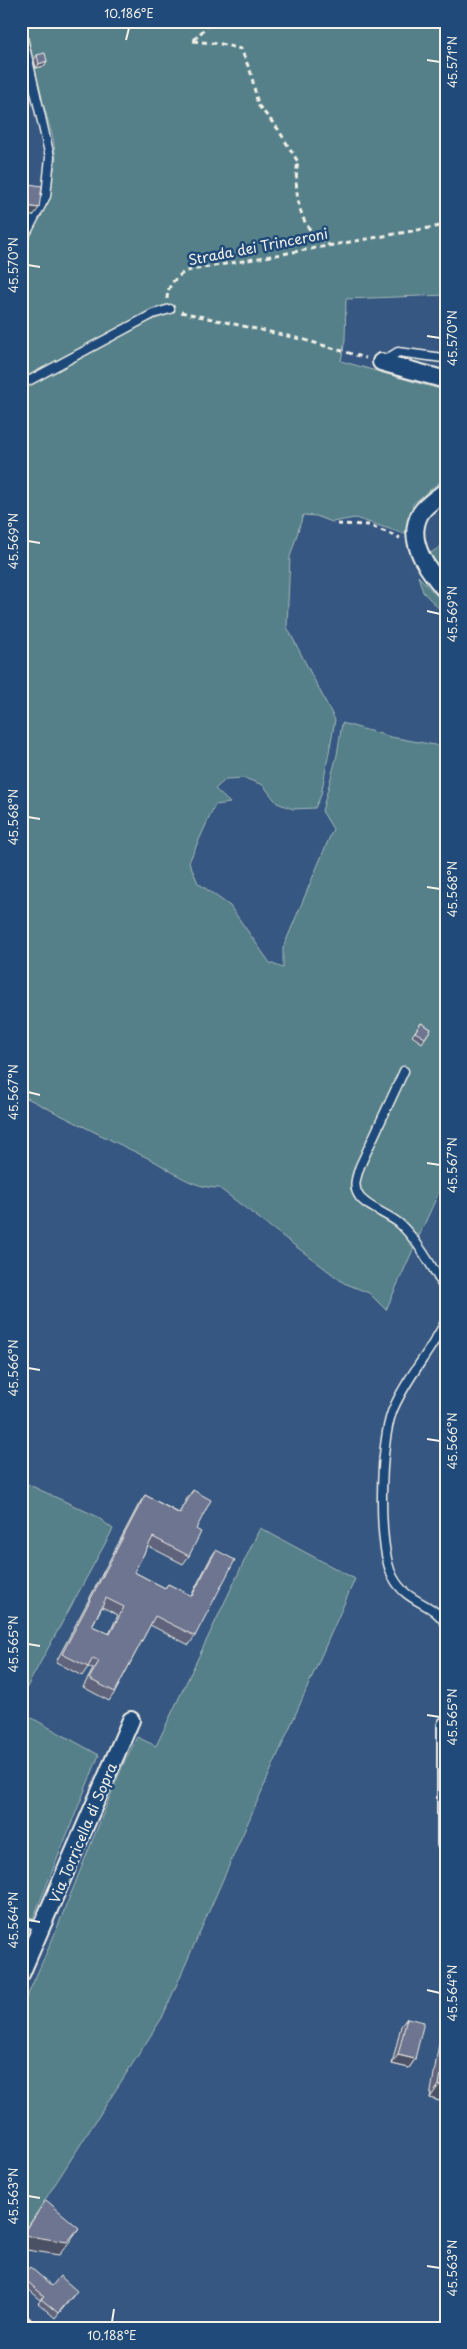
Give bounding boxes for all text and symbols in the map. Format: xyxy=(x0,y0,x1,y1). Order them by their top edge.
text: 10.186°E xyxy=(104,4,154,22)
text: 45.571°N xyxy=(443,36,461,88)
street label: Strada dei Trinceroni xyxy=(186,223,330,270)
text: 45.570°N xyxy=(4,237,22,293)
text: 45.570°N xyxy=(443,310,461,366)
text: 45.569°N xyxy=(4,513,22,569)
text: 45.569°N xyxy=(443,586,461,642)
text: 45.568°N xyxy=(4,789,22,845)
text: 45.568°N xyxy=(443,861,461,917)
text: 45.567°N xyxy=(4,1064,22,1120)
text: 45.567°N xyxy=(443,1137,461,1193)
text: 45.566°N xyxy=(4,1339,22,1397)
text: 45.566°N xyxy=(443,1412,461,1470)
text: 45.565°N xyxy=(4,1615,22,1673)
text: 45.565°N xyxy=(443,1688,461,1746)
street label: Via Torricella di Sopra xyxy=(43,1759,122,1906)
text: 45.564°N xyxy=(4,1892,22,1948)
text: 45.564°N xyxy=(443,1965,461,2021)
text: 45.563°N xyxy=(4,2168,22,2224)
text: 45.563°N xyxy=(443,2240,461,2296)
text: 10.188°E xyxy=(87,2326,137,2344)

